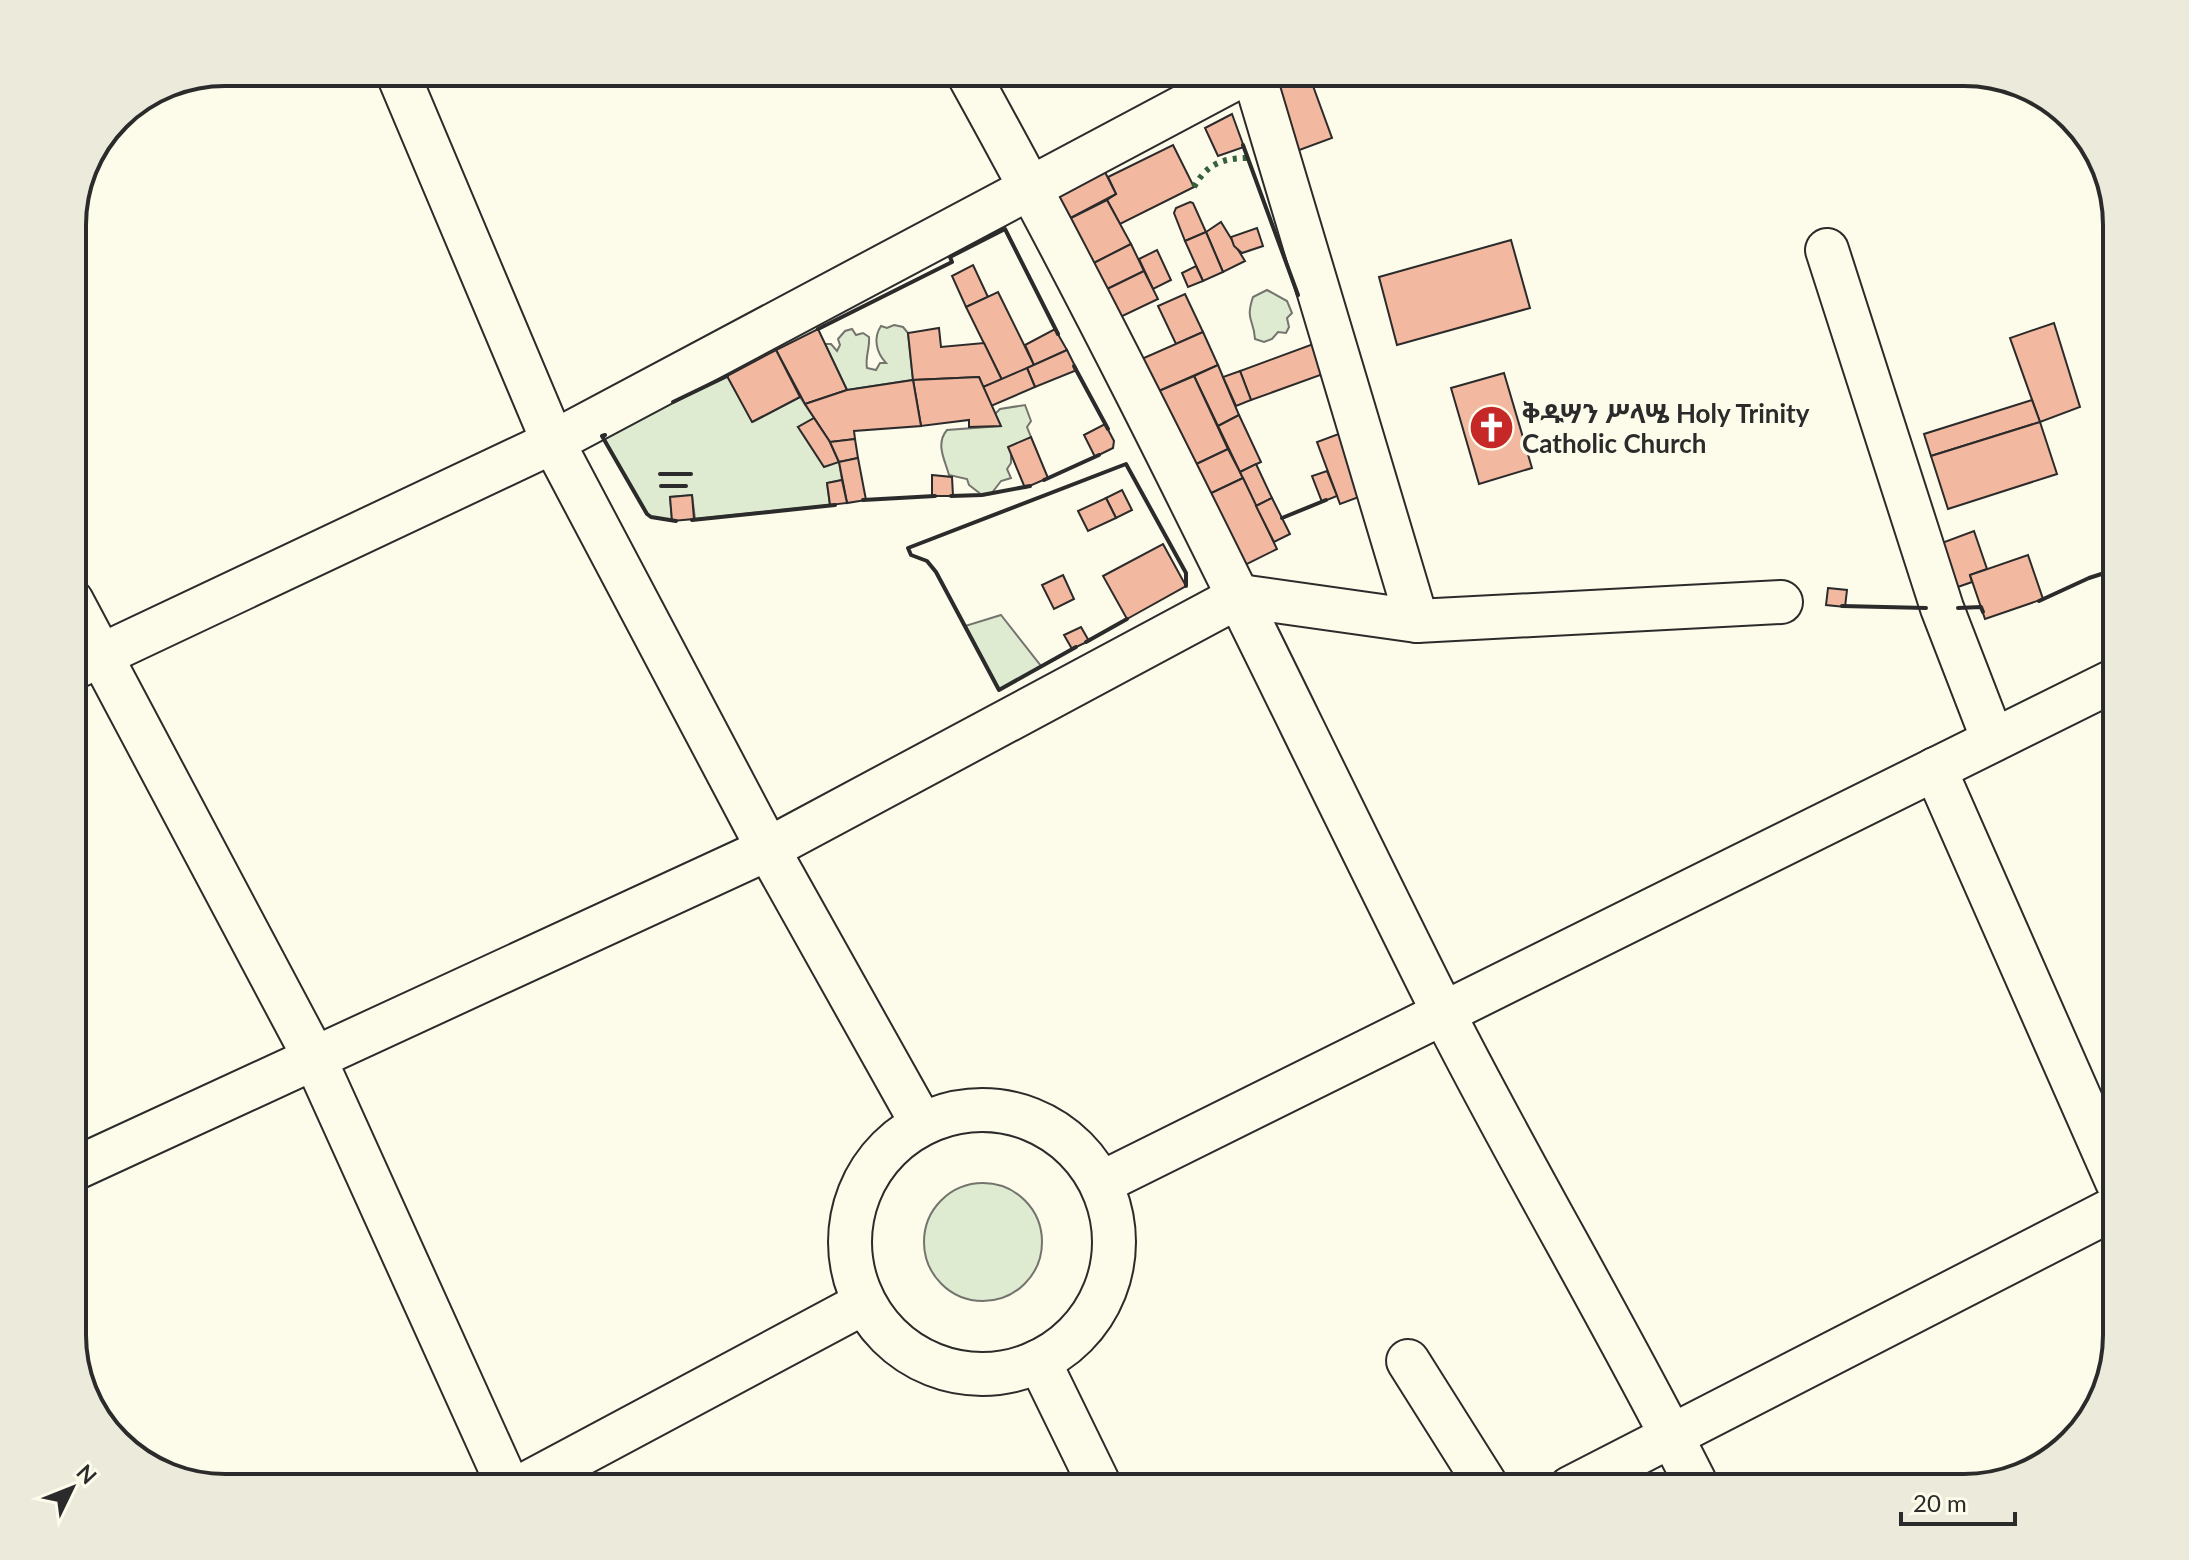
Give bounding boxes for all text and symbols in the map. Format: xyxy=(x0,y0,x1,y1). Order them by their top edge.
place label: ቅዱሣን ሥላሤ Holy Trinity Catholic Church xyxy=(1522,397,1810,459)
church icon: ቅዱሣን ሥላሤ Holy Trinity Catholic Church xyxy=(1467,404,1515,452)
north arrow xyxy=(32,1448,112,1528)
text: N xyxy=(71,1459,103,1489)
scale bar xyxy=(1901,1476,2015,1526)
text: 20 m xyxy=(1913,1488,1967,1517)

